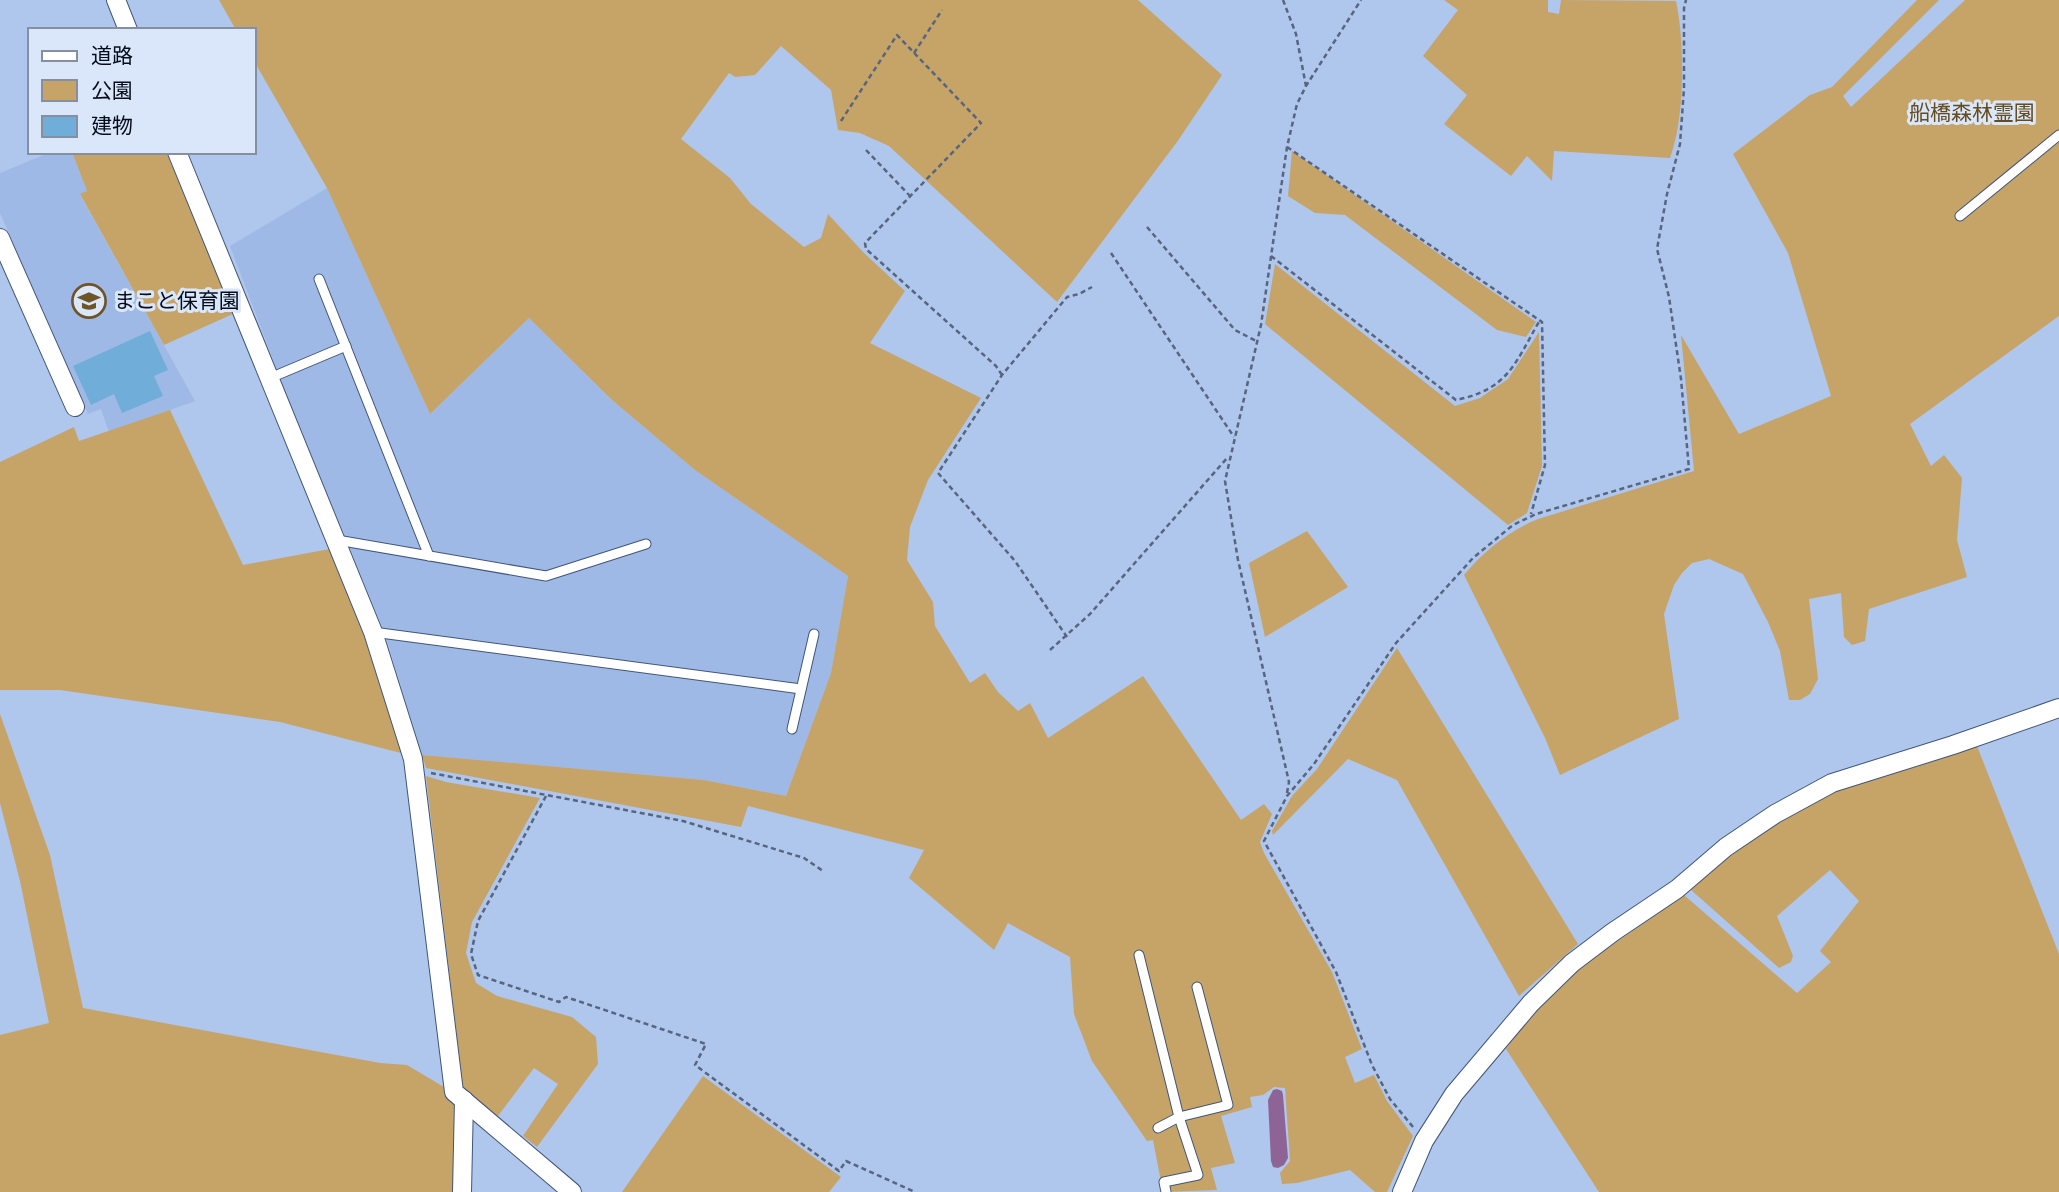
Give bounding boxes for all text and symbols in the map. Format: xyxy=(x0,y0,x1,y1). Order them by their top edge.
legend xyxy=(28,28,256,154)
text: 道路 xyxy=(91,43,133,68)
text: 公園 xyxy=(91,78,133,103)
park label: 船橋森林霊園 xyxy=(1909,100,2035,125)
text: 建物 xyxy=(91,113,133,138)
school or university icon: まこと保育園 xyxy=(70,282,108,320)
place label: まこと保育園 xyxy=(114,288,240,313)

